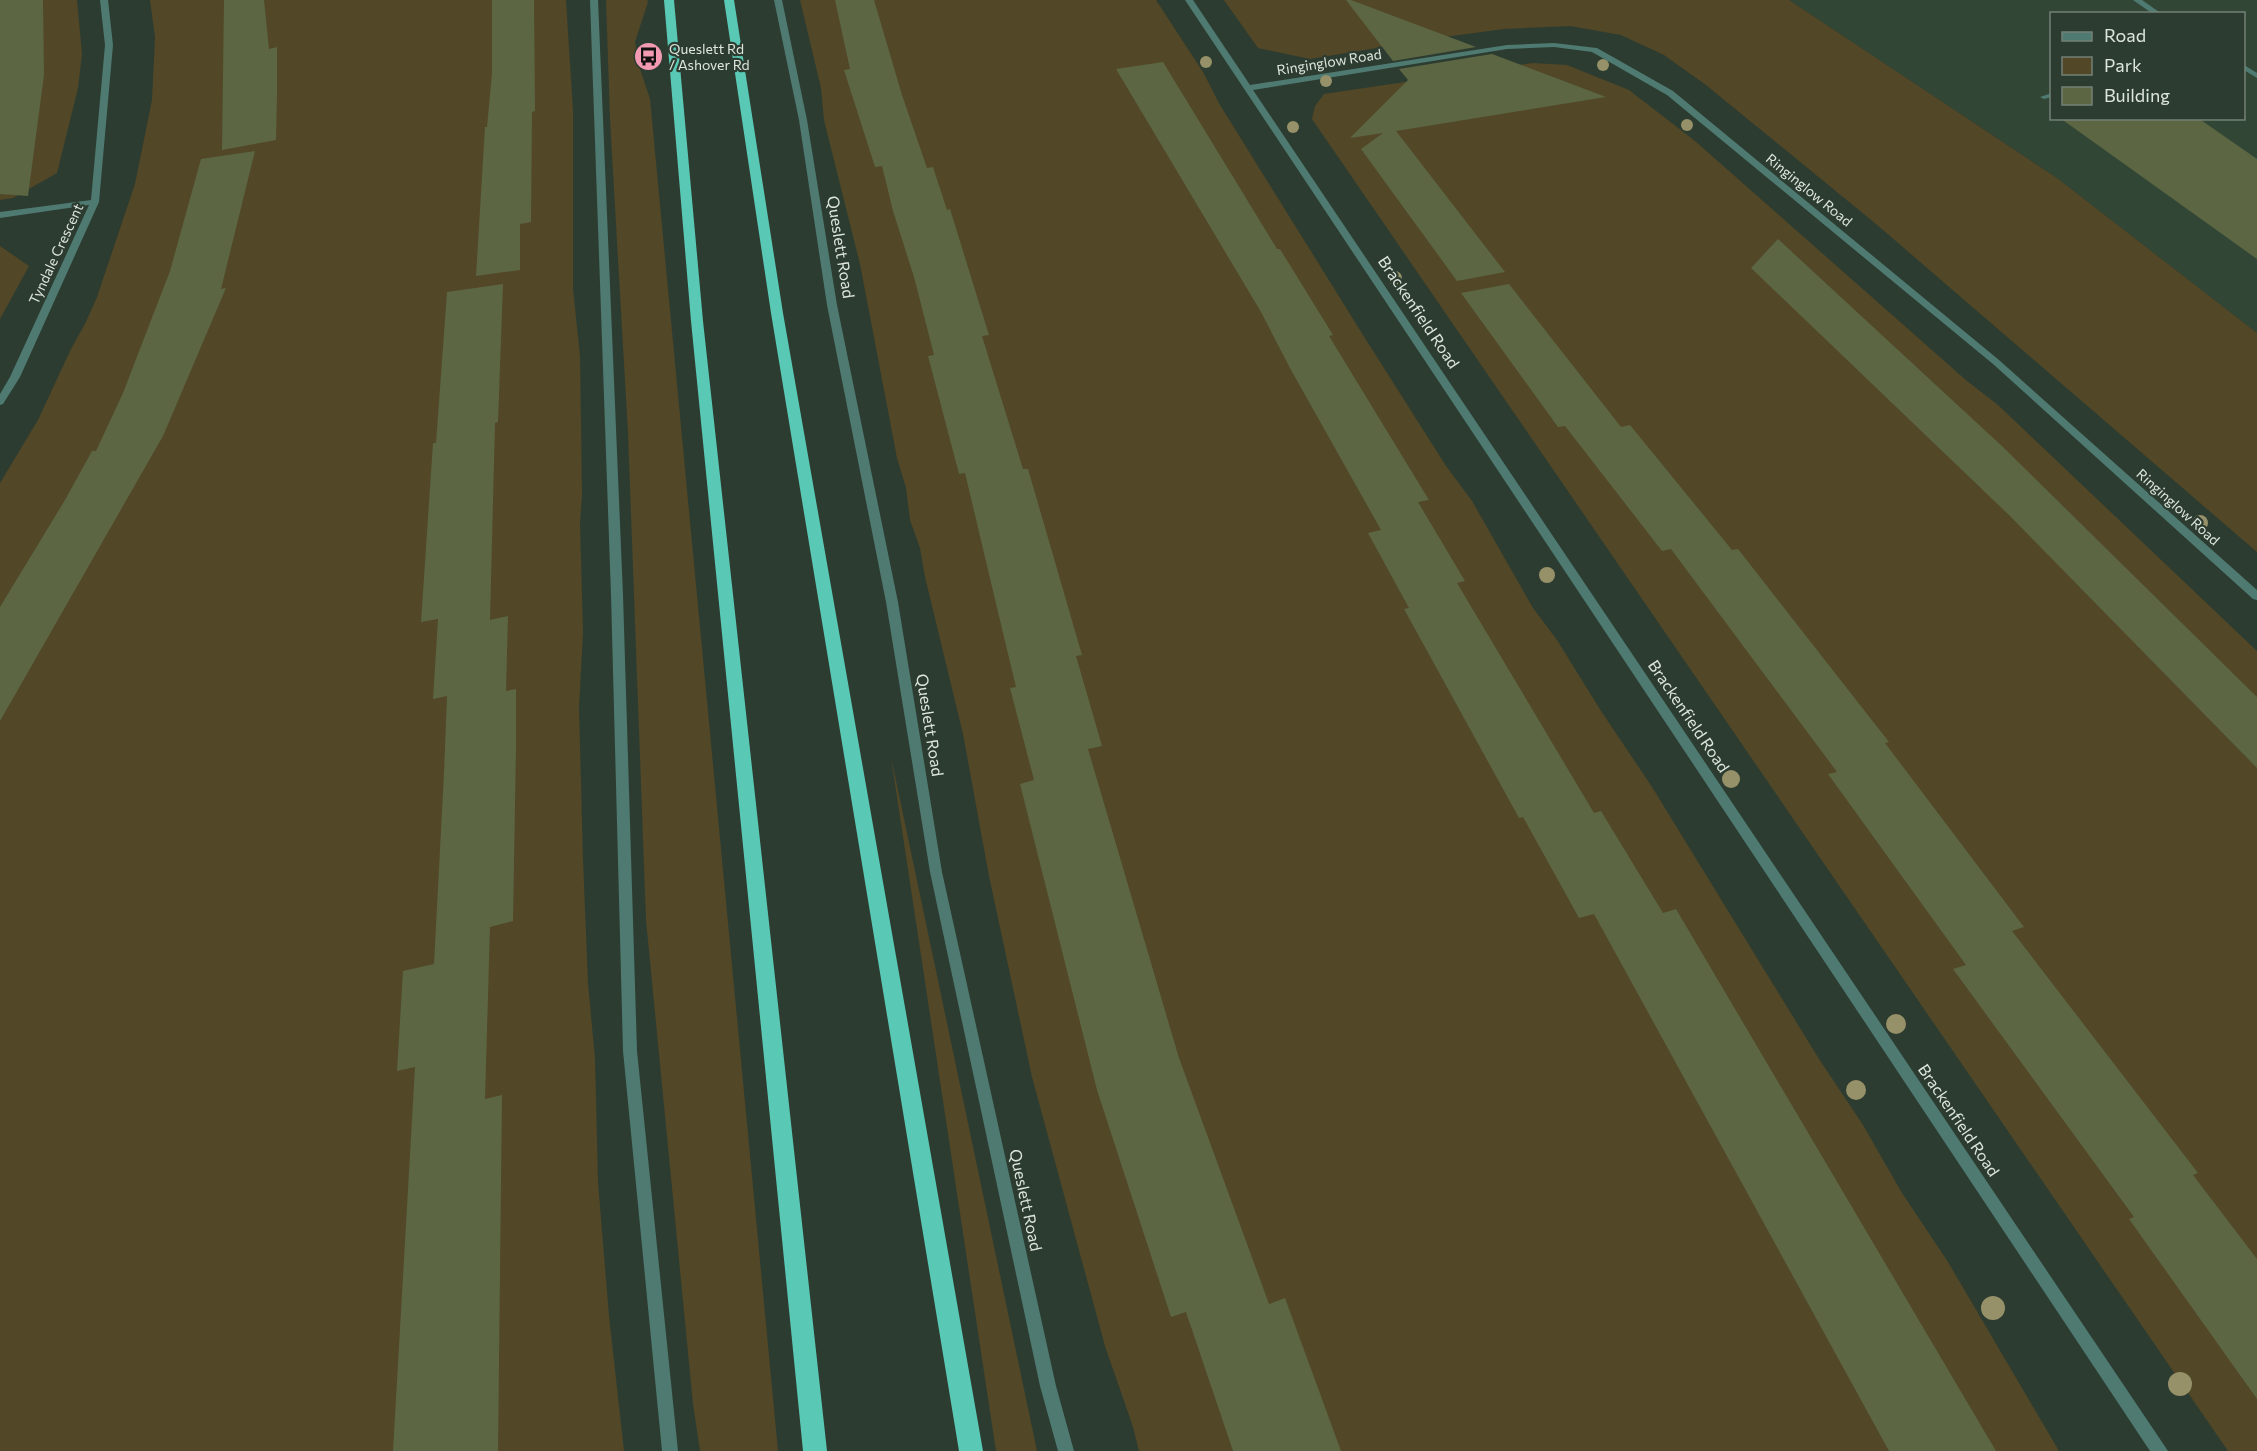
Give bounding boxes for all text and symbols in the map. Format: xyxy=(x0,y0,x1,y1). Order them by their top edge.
legend xyxy=(2050,12,2245,120)
text: Road xyxy=(2104,24,2146,46)
place label: Queslett Rd / Ashover Rd xyxy=(669,40,750,73)
bus stop icon: Queslett Rd / Ashover Rd xyxy=(632,41,664,73)
street label: Ringinglow Road xyxy=(1275,45,1383,78)
text: Park xyxy=(2104,54,2142,76)
text: Building xyxy=(2104,84,2170,106)
street label: Ringinglow Road xyxy=(1763,150,1856,230)
street label: Queslett Road xyxy=(824,194,859,300)
street label: Tyndale Crescent xyxy=(25,201,86,307)
street label: Brackenfield Road xyxy=(1375,252,1464,371)
street label: Ringinglow Road xyxy=(2133,465,2223,548)
street label: Brackenfield Road xyxy=(1645,656,1734,775)
street label: Queslett Road xyxy=(913,672,948,778)
street label: Brackenfield Road xyxy=(1915,1060,2004,1179)
street label: Queslett Road xyxy=(1006,1147,1047,1253)

